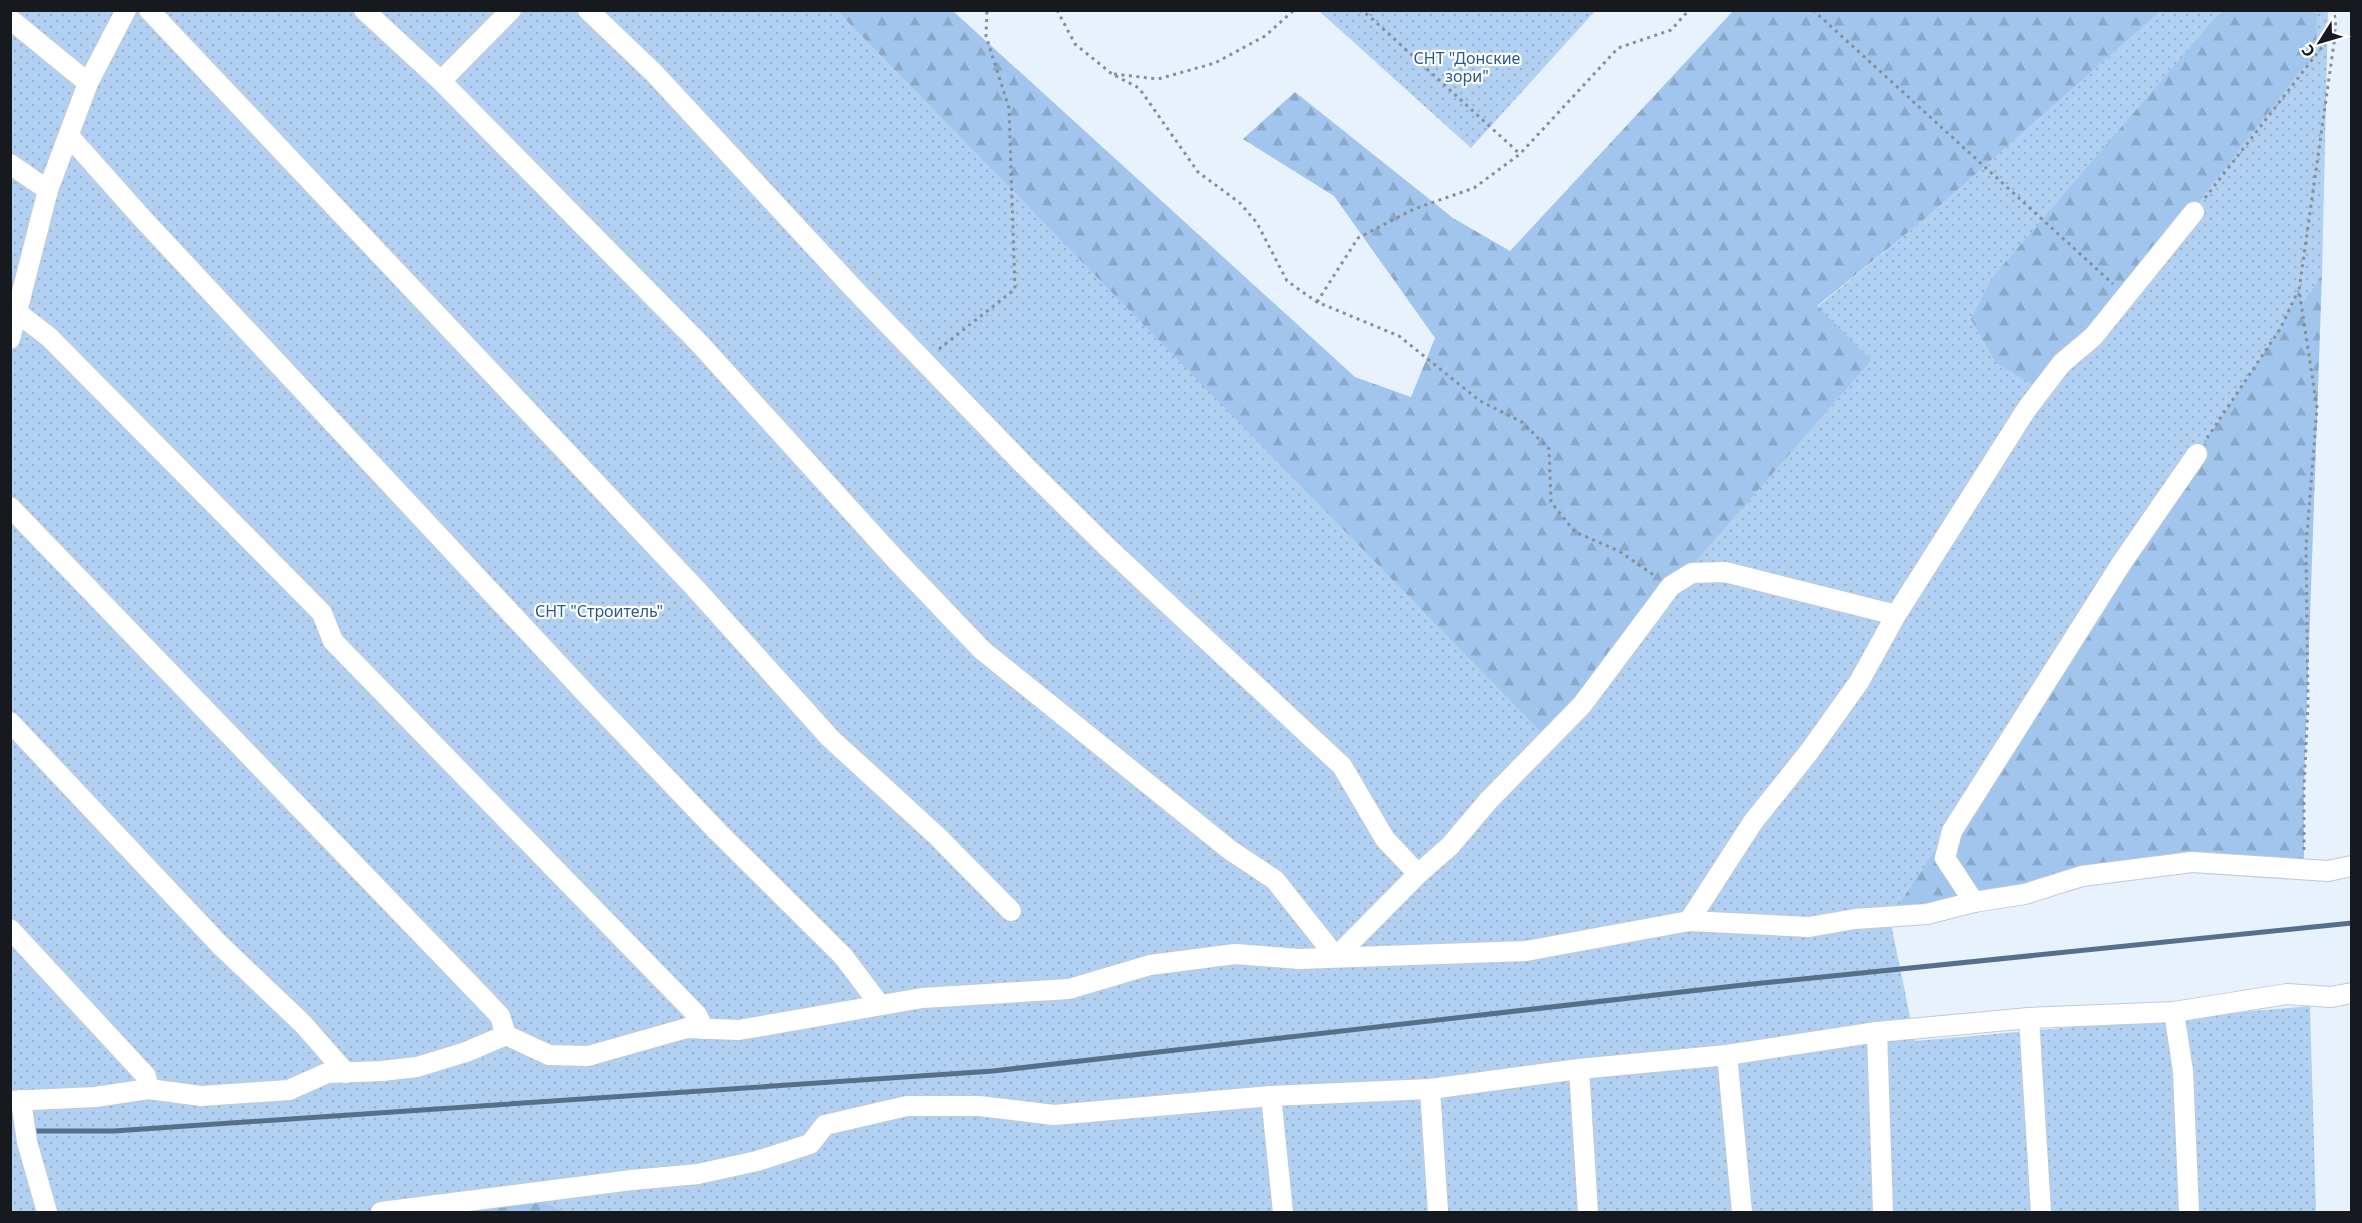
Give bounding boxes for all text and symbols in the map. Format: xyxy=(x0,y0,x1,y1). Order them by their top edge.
north arrow xyxy=(2290,12,2350,72)
text: С xyxy=(2296,40,2320,62)
park label: СНТ "Донские зори" xyxy=(1414,47,1521,87)
park label: СНТ "Строитель" xyxy=(535,600,663,622)

